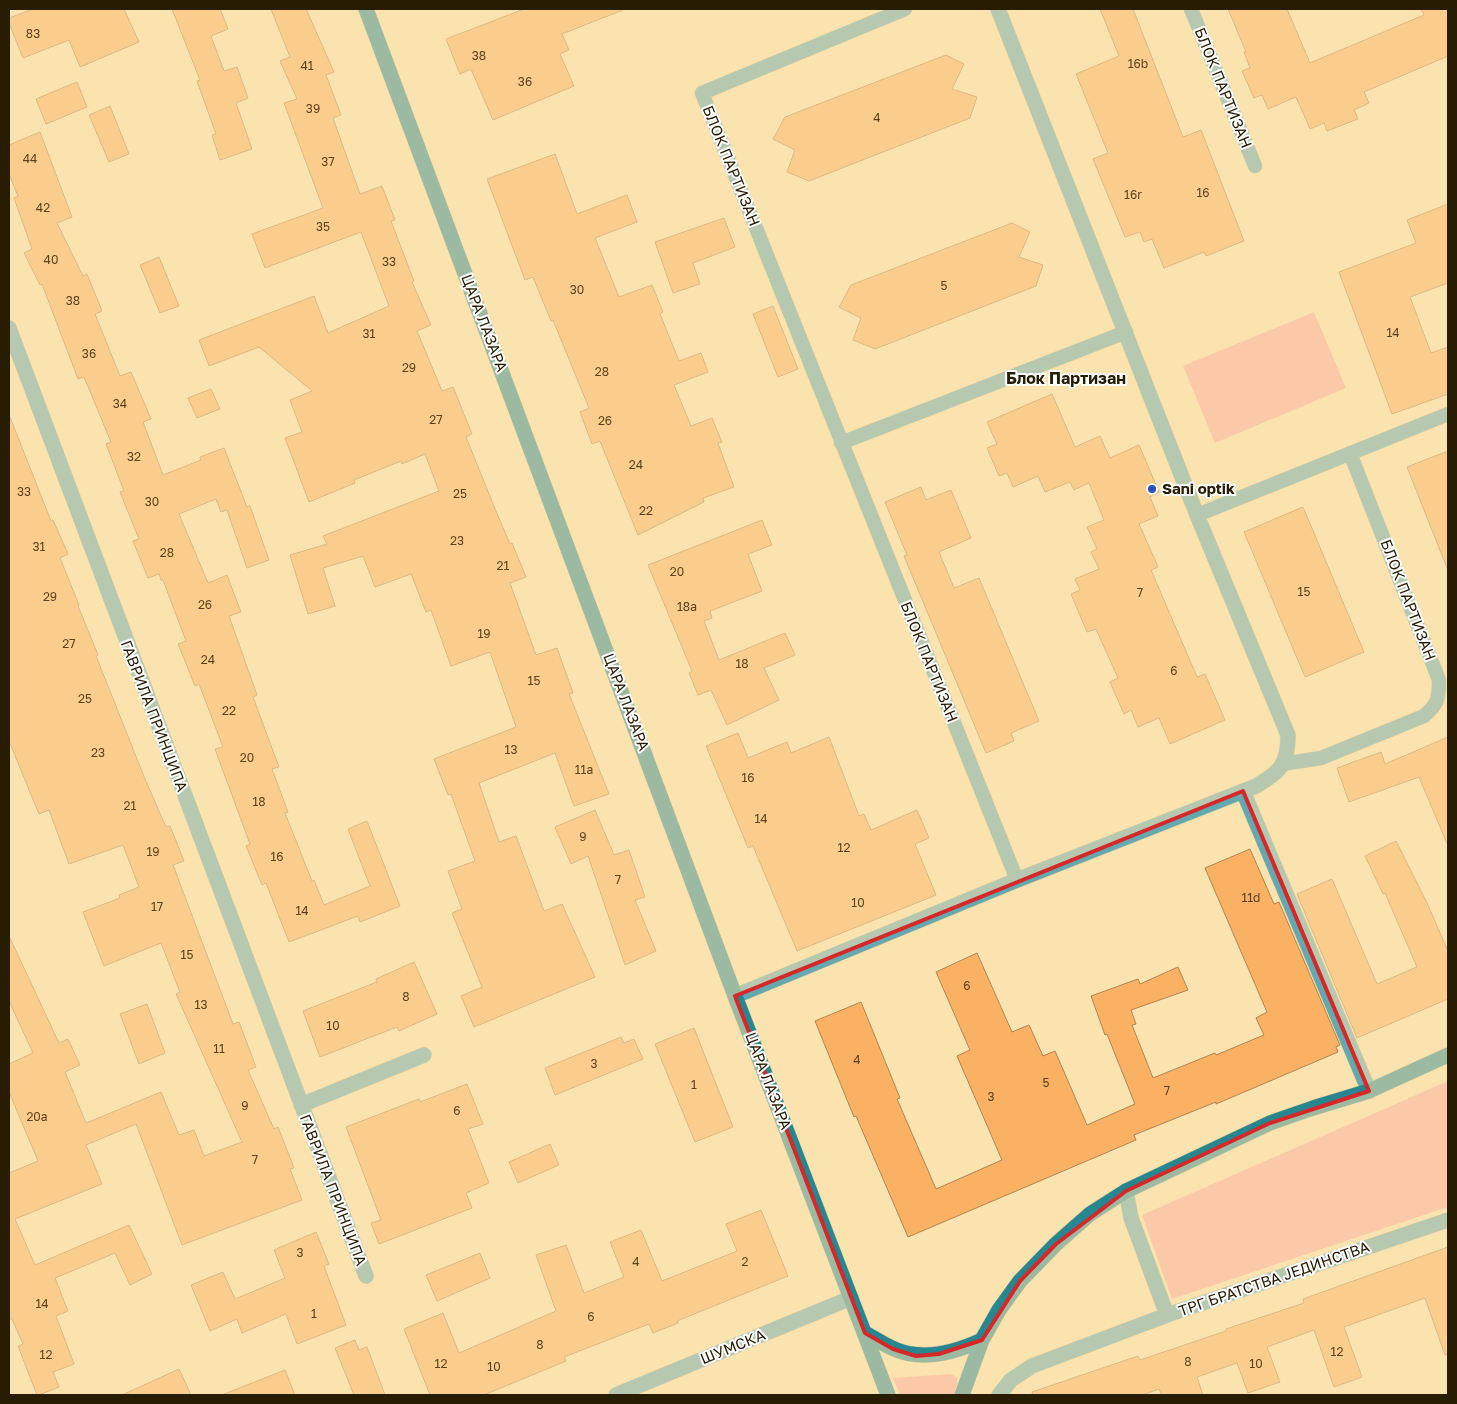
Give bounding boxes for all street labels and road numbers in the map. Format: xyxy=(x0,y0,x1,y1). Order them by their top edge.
street label: БЛОК ПАРТИЗАН xyxy=(1192,25,1256,151)
street label: БЛОК ПАРТИЗАН xyxy=(700,103,764,229)
street label: ЦАРА ЛАЗАРА xyxy=(458,271,512,374)
street label: БЛОК ПАРТИЗАН xyxy=(1378,536,1440,663)
street label: БЛОК ПАРТИЗАН xyxy=(898,599,962,725)
street label: ГАВРИЛА ПРИНЦИПА xyxy=(118,637,192,794)
street label: ЦАРА ЛАЗАРА xyxy=(600,650,654,753)
street label: ЦАРА ЛАЗАРА xyxy=(742,1029,796,1132)
street label: ГАВРИЛА ПРИНЦИПА xyxy=(297,1111,371,1268)
street label: ТРГ БРАТСТВА ЈЕДИНСТВА xyxy=(1176,1237,1371,1319)
street label: ШУМСКА xyxy=(697,1325,768,1367)

